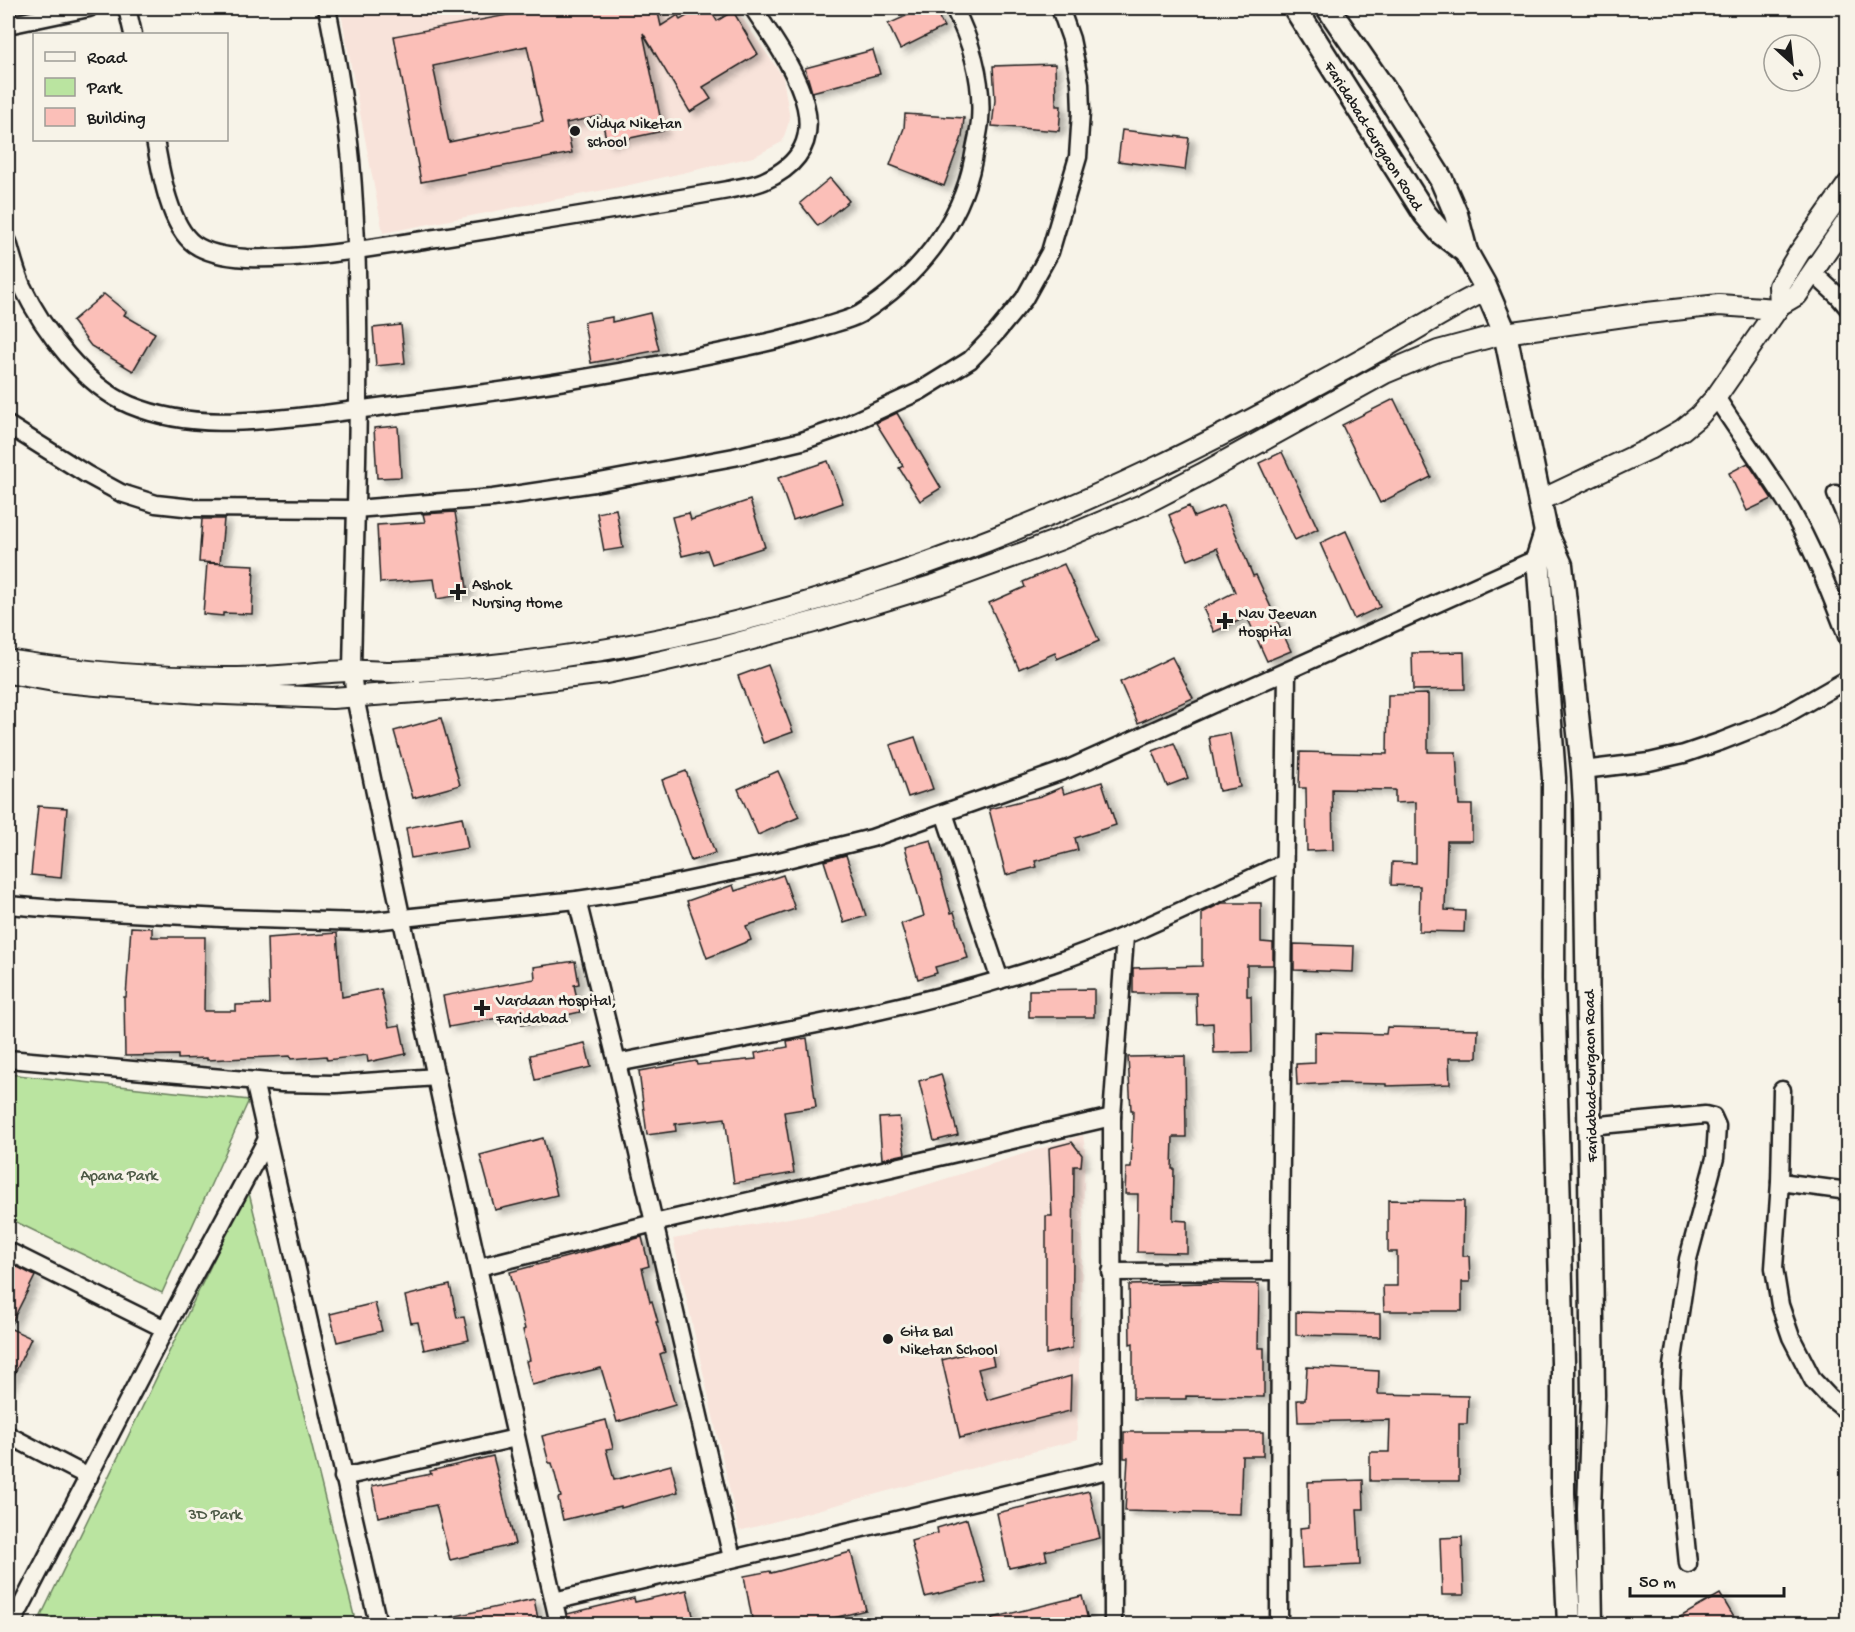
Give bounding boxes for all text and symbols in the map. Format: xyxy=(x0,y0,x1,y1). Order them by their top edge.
legend xyxy=(33,33,228,141)
north arrow xyxy=(1762,33,1822,93)
text: Road xyxy=(87,49,128,70)
street label: Faridabad-Gurgaon Road xyxy=(1318,58,1427,216)
text: N xyxy=(1788,62,1806,84)
text: Park xyxy=(86,79,123,100)
text: Building xyxy=(86,109,146,130)
place label: Vidya Niketan school xyxy=(586,116,682,153)
marker: Vidya Niketan school xyxy=(568,124,582,138)
place label: Ashok Nursing Home xyxy=(472,577,563,614)
marker: Ashok Nursing Home xyxy=(449,583,467,601)
place label: Nav Jeevan Hospital xyxy=(1238,606,1317,643)
marker: Nav Jeevan Hospital xyxy=(1216,612,1234,630)
street label: Faridabad-Gurgaon Road xyxy=(1581,988,1604,1163)
place label: Vardaan Hospital, Faridabad xyxy=(495,993,617,1030)
marker: Vardaan Hospital, Faridabad xyxy=(473,999,491,1017)
park label: Apana Park xyxy=(81,1168,159,1187)
place label: Gita Bal Niketan School xyxy=(900,1324,998,1361)
marker: Gita Bal Niketan School xyxy=(881,1332,895,1346)
park label: 3D Park xyxy=(187,1507,243,1526)
scale bar xyxy=(1630,1560,1784,1598)
text: 50 m xyxy=(1639,1573,1676,1594)

